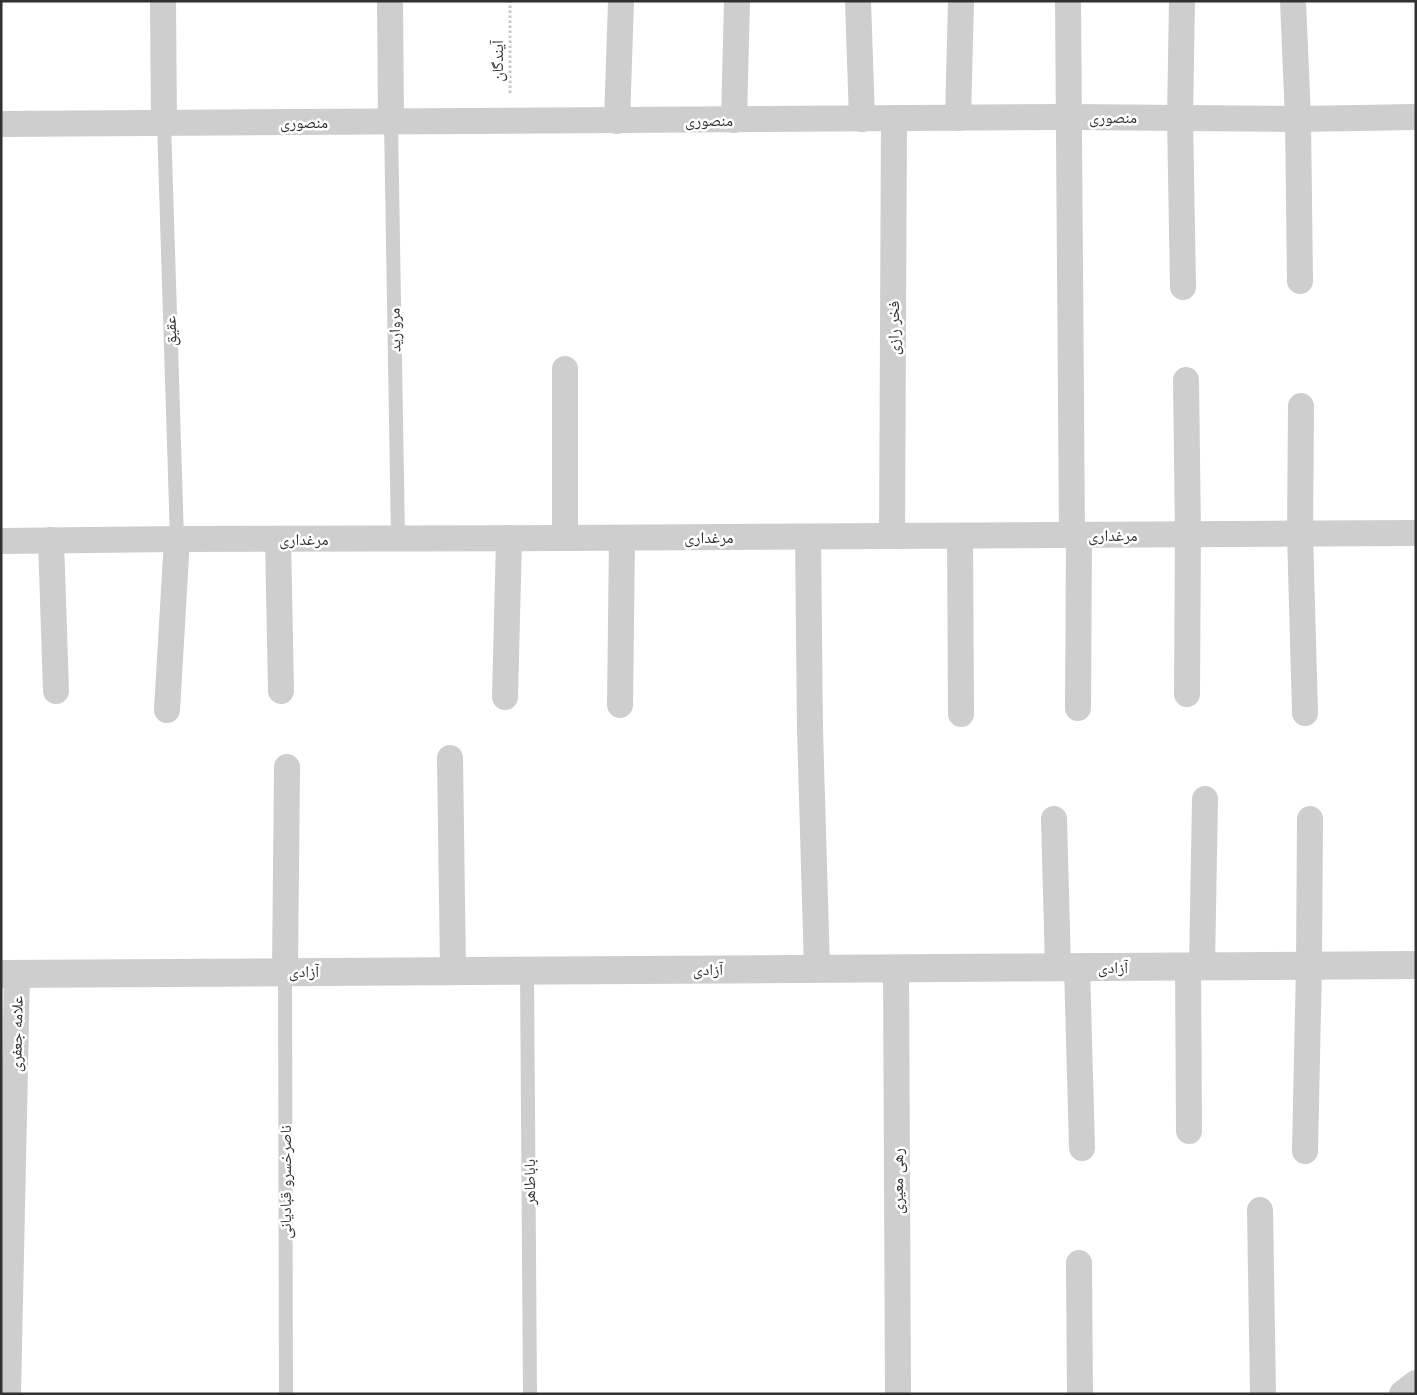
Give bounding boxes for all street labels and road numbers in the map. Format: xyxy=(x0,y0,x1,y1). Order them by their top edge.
street label: آیندگان xyxy=(487,39,508,82)
street label: منصوری xyxy=(1089,107,1137,128)
street label: منصوری xyxy=(685,110,733,131)
street label: منصوری xyxy=(280,112,328,133)
street label: فخر رازی xyxy=(883,301,904,355)
street label: مروارید xyxy=(384,308,404,352)
street label: عقیق xyxy=(159,315,182,346)
street label: مرغداری xyxy=(1088,525,1138,546)
street label: مرغداری xyxy=(684,527,734,548)
street label: مرغداری xyxy=(279,529,329,550)
street label: آزادی xyxy=(1098,957,1129,978)
street label: آزادی xyxy=(693,959,724,980)
street label: آزادی xyxy=(289,961,320,982)
street label: علامه جعفری xyxy=(5,996,28,1072)
street label: ناصرخسرو قبادیانی xyxy=(275,1125,296,1239)
street label: رهی معیری xyxy=(887,1148,908,1214)
street label: باباطاهر xyxy=(519,1159,539,1206)

